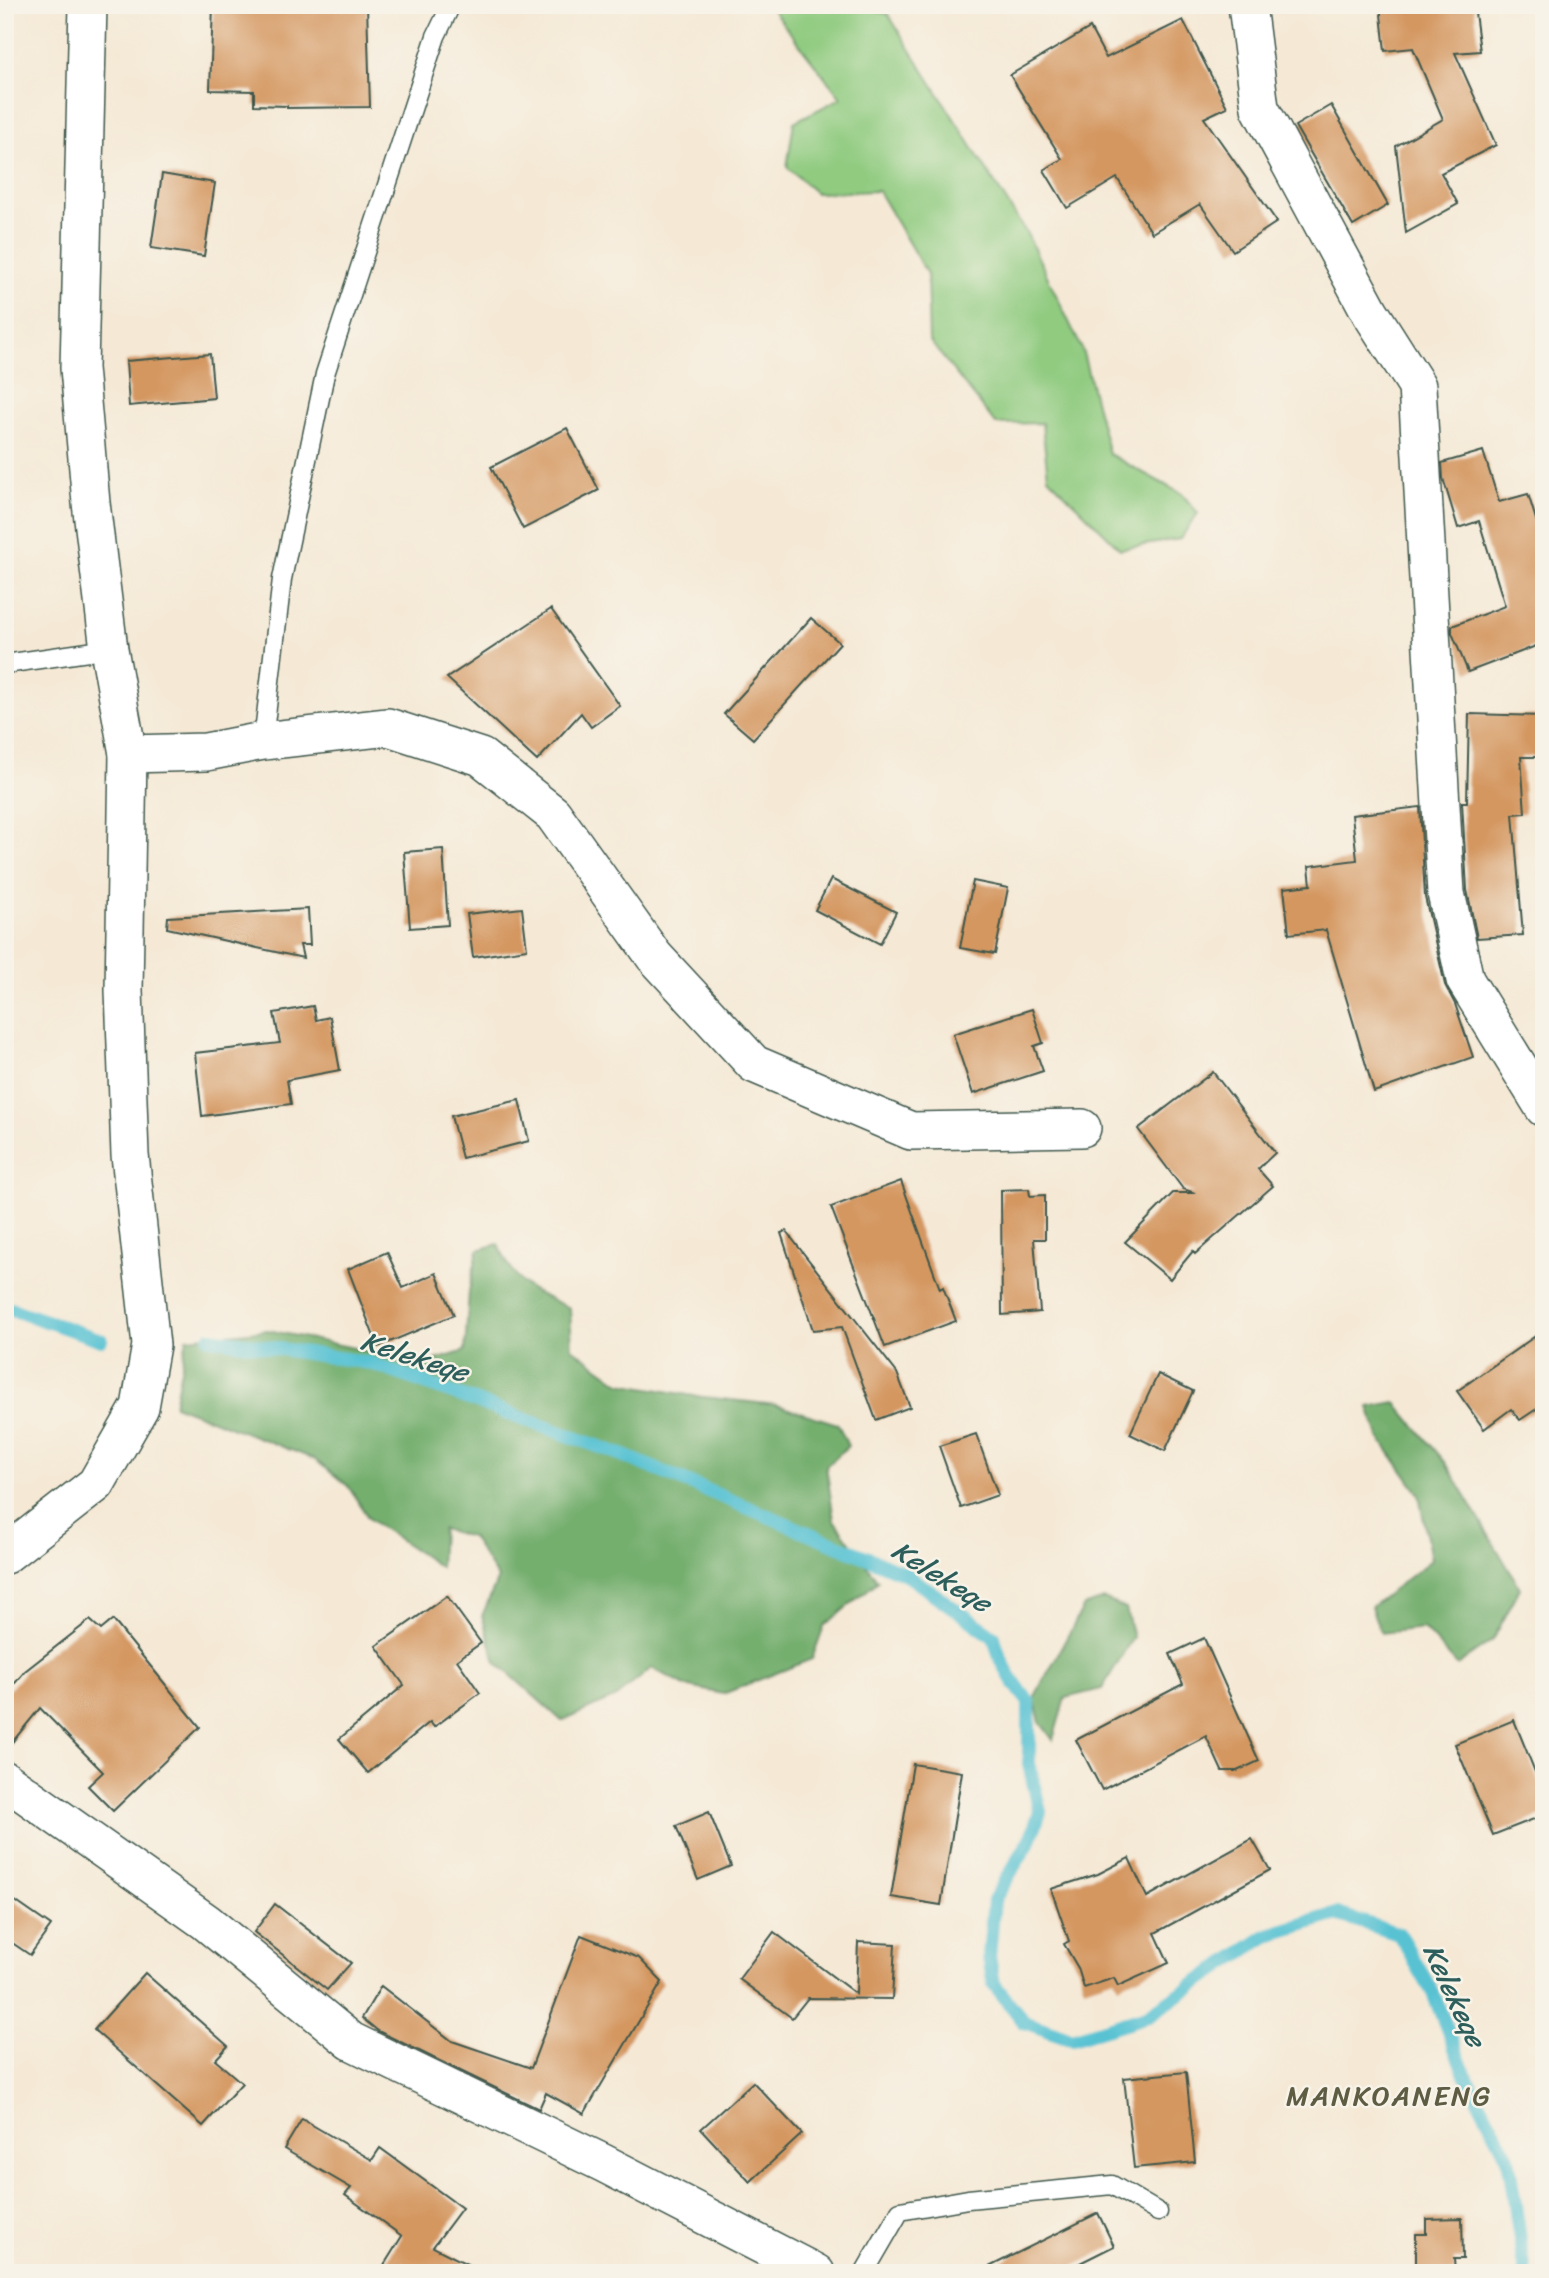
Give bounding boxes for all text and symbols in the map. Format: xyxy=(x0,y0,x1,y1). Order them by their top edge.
water label: Kelekeqe xyxy=(355,1316,477,1398)
water label: Kelekeqe xyxy=(882,1526,1004,1628)
water label: Kelekeqe xyxy=(1409,1935,1501,2058)
district label: MANKOANENG xyxy=(1286,2071,1492,2120)

